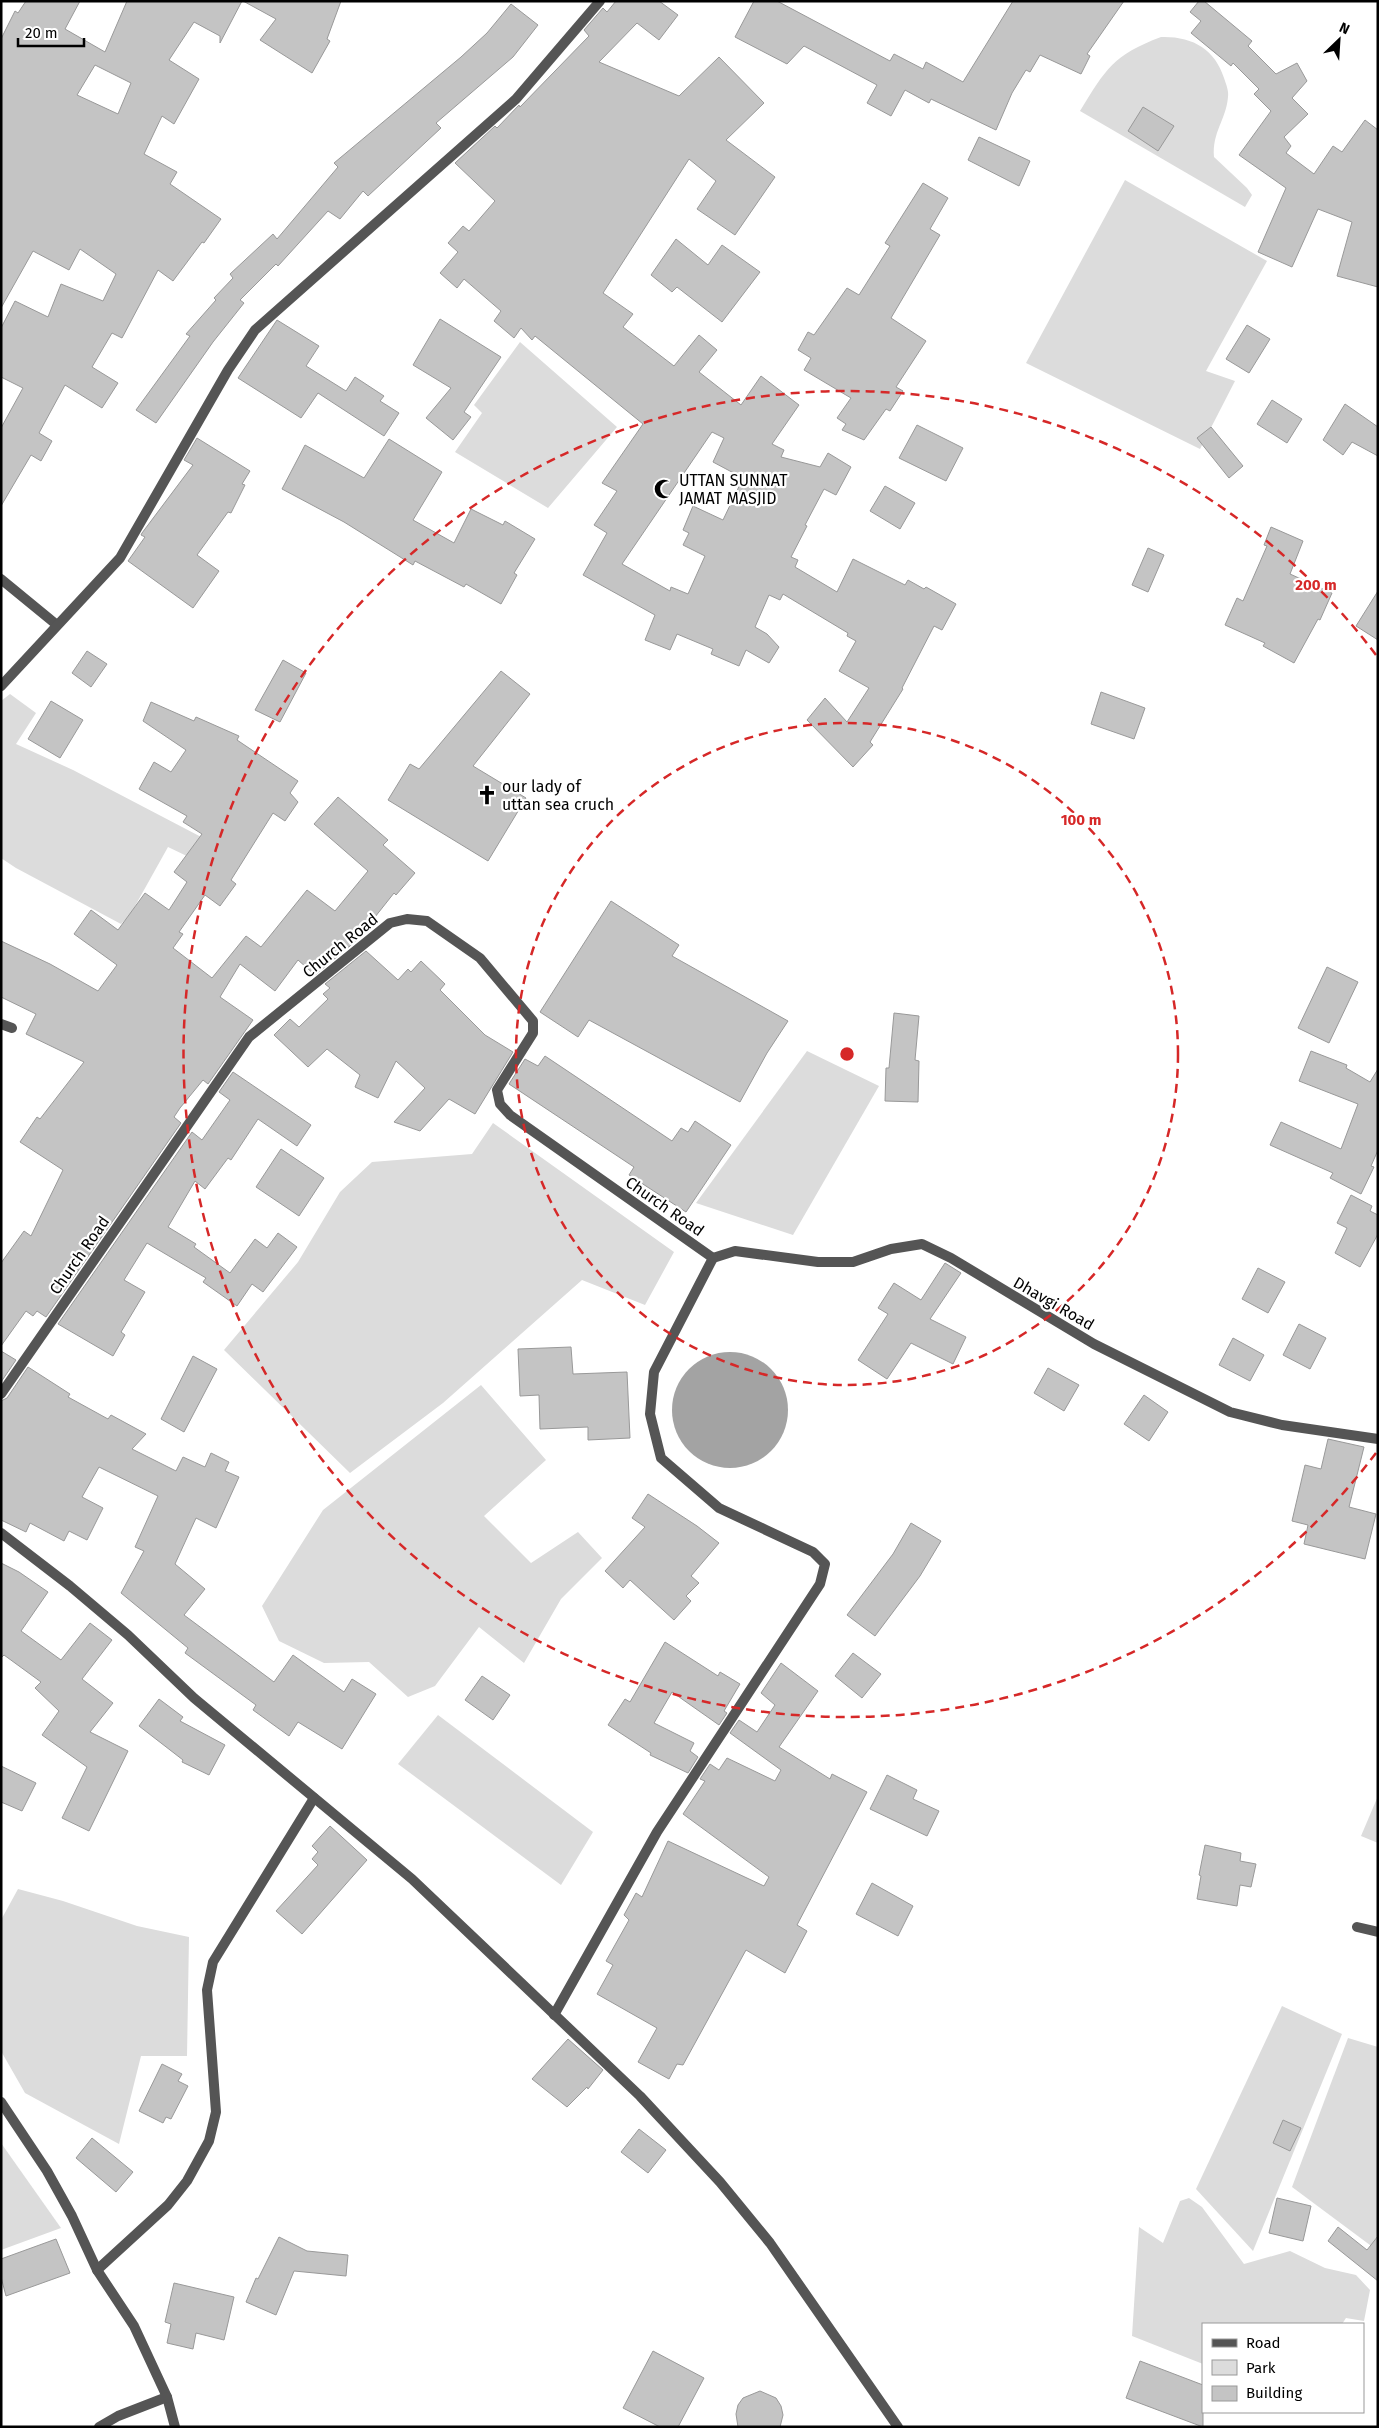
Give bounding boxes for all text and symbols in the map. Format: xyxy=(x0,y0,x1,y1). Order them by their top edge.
scale bar xyxy=(18,15,84,47)
north arrow xyxy=(1314,15,1364,65)
text: N xyxy=(1336,19,1352,38)
text: 20 m xyxy=(25,24,58,42)
place label: UTTAN SUNNAT JAMAT MASJID xyxy=(679,471,788,508)
mosque icon: UTTAN SUNNAT JAMAT MASJID xyxy=(653,478,675,500)
text: 200 m xyxy=(1295,576,1337,594)
place label: our lady of uttan sea cruch xyxy=(502,777,614,814)
church icon: our lady of uttan sea cruch xyxy=(476,784,498,806)
text: 100 m xyxy=(1061,811,1101,829)
street label: Church Road xyxy=(299,909,382,982)
centre of rings xyxy=(838,1045,856,1063)
street label: Church Road xyxy=(622,1172,708,1240)
street label: Church Road xyxy=(45,1212,113,1298)
street label: Dhavgi Road xyxy=(1010,1273,1097,1334)
legend xyxy=(1202,2323,1364,2413)
text: Road xyxy=(1246,2334,1281,2352)
text: Park xyxy=(1246,2359,1276,2377)
text: Building xyxy=(1246,2384,1302,2402)

